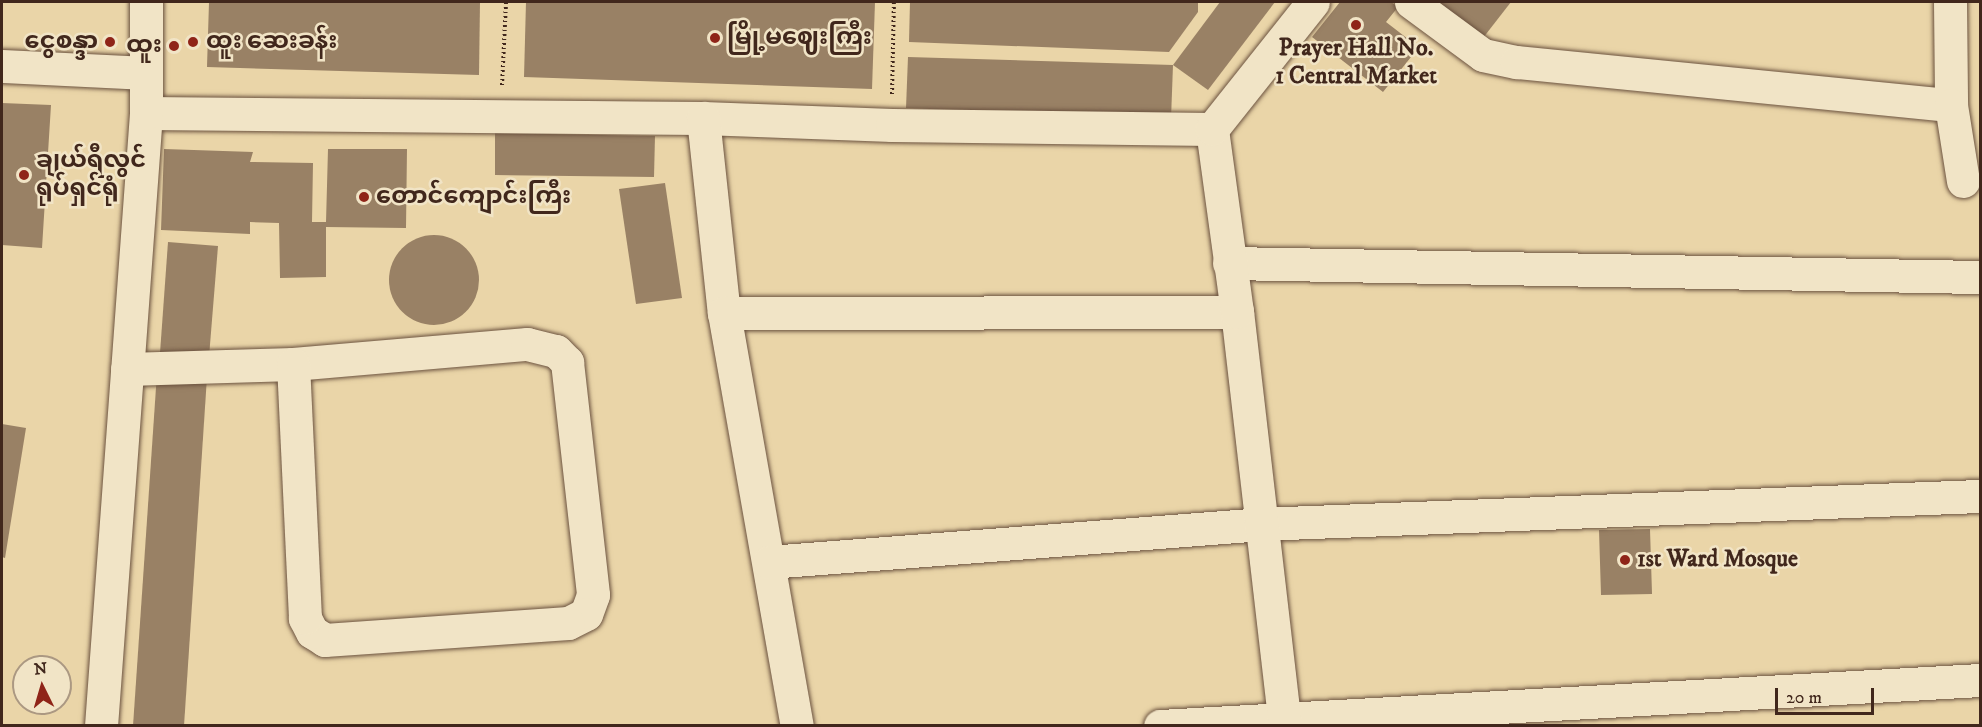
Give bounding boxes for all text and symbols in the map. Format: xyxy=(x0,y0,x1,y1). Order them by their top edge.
marker: Prayer Hall No. 1 Central Market xyxy=(1349,18,1363,32)
place label: မြို့မဈေးကြီး xyxy=(727,24,872,52)
place label: ငွေစန္ဒာ xyxy=(25,28,98,56)
place label: ထူး ဆေးခန်း xyxy=(206,28,337,56)
marker: မြို့မဈေးကြီး xyxy=(708,31,722,45)
place label: ထူး xyxy=(126,32,162,60)
marker: ထူး ဆေးခန်း xyxy=(184,33,202,51)
marker: ငွေစန္ဒာ xyxy=(103,35,117,49)
place label: Prayer Hall No. 1 Central Market xyxy=(1275,35,1437,91)
marker: ထူး xyxy=(167,39,181,53)
place label: ချယ်ရီလွင် ရုပ်ရှင်ရုံ xyxy=(36,147,146,203)
marker: ချယ်ရီလွင် ရုပ်ရှင်ရုံ xyxy=(17,168,31,182)
place label: တောင်ကျောင်းကြီး xyxy=(376,183,571,211)
marker: တောင်ကျောင်းကြီး xyxy=(357,190,371,204)
place label: 1st Ward Mosque xyxy=(1637,546,1798,574)
marker: 1st Ward Mosque xyxy=(1618,553,1632,567)
north arrow xyxy=(12,655,72,715)
text: N xyxy=(33,659,48,680)
scale bar xyxy=(1778,676,1877,714)
text: 20 m xyxy=(1786,687,1822,709)

